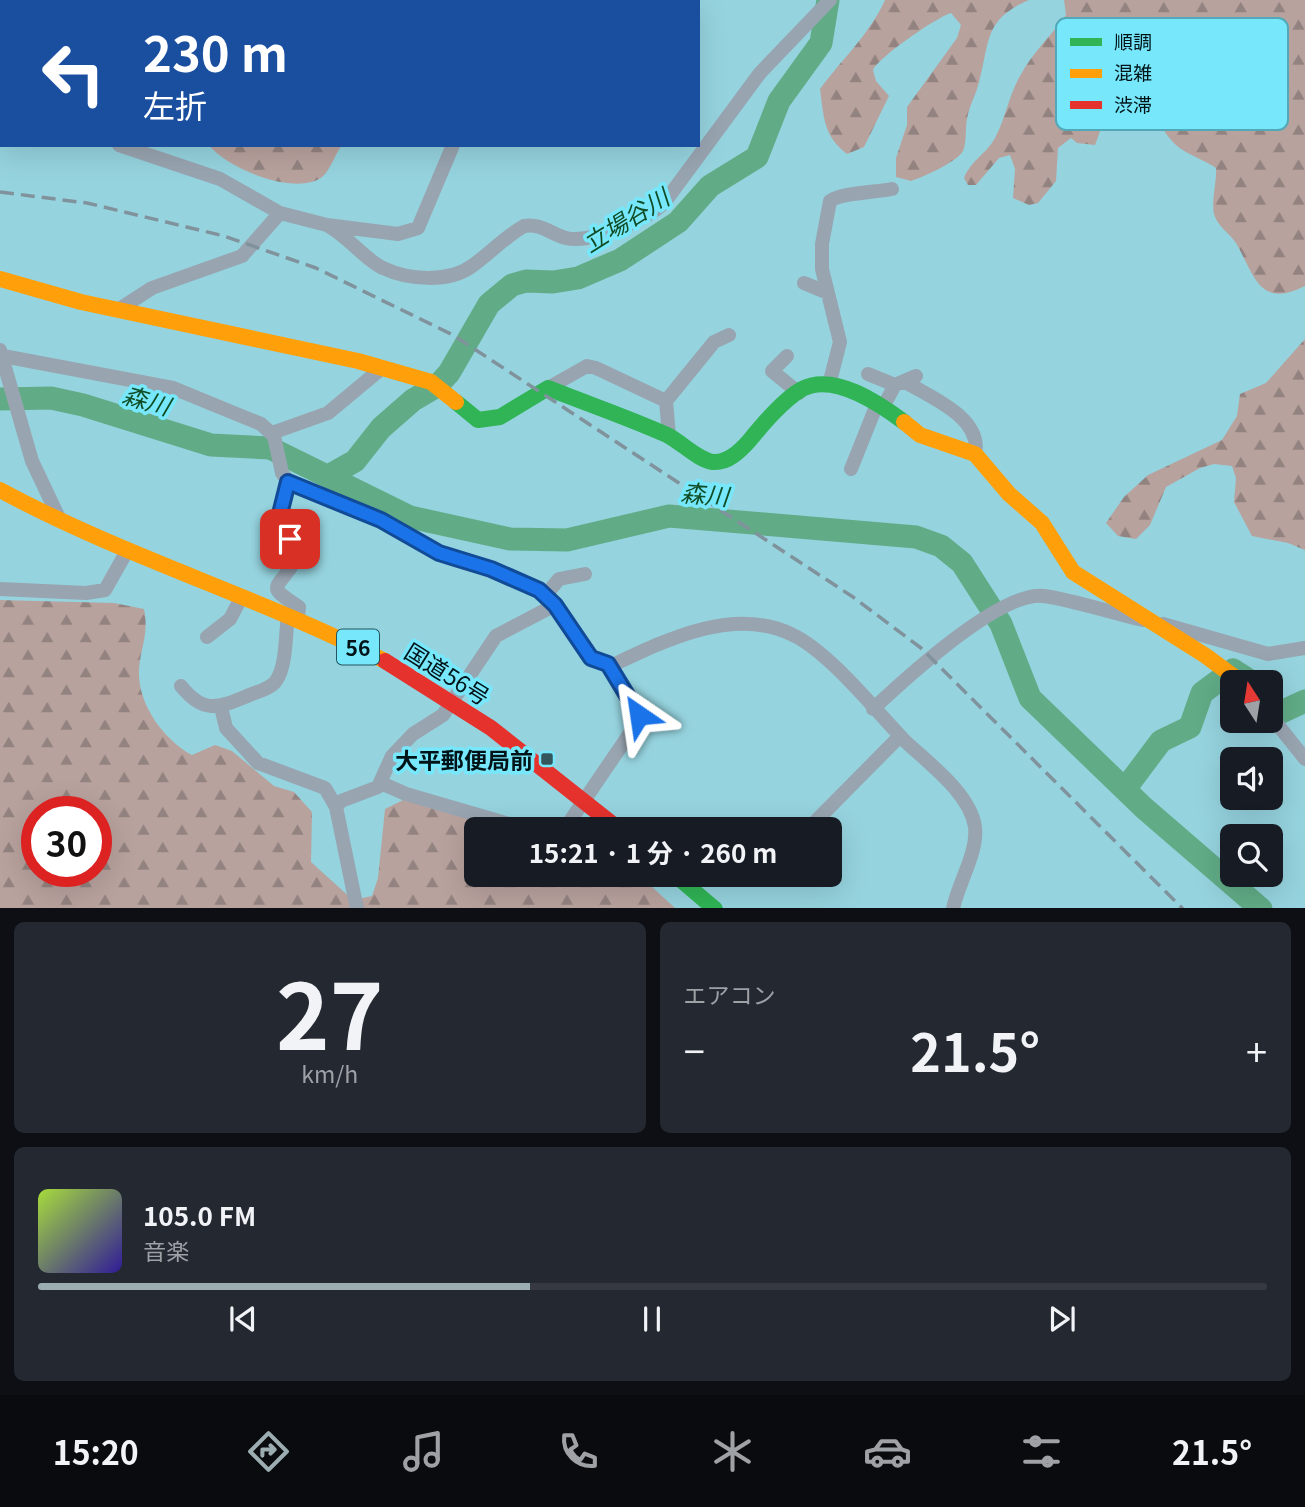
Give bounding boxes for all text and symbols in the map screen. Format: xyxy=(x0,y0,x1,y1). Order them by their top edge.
text: 230 m xyxy=(143,15,288,86)
legend xyxy=(1056,18,1288,130)
text: 順調 xyxy=(1114,27,1152,54)
icon: left xyxy=(28,28,119,119)
text: 混雑 xyxy=(1114,58,1152,85)
text: 左折 xyxy=(143,81,207,127)
text: 渋滞 xyxy=(1114,90,1152,117)
water label: 立場谷川 xyxy=(575,177,678,259)
water label: 森川 xyxy=(119,376,178,423)
water label: 森川 xyxy=(680,473,733,513)
pin xyxy=(260,509,320,569)
icon: arrive xyxy=(271,520,309,558)
road number: 56 xyxy=(337,630,379,664)
street label: 国道56号 xyxy=(399,634,497,712)
north arrow xyxy=(1220,670,1283,733)
map controls xyxy=(1220,670,1283,887)
position arrow xyxy=(602,678,676,752)
place label: 大平郵便局前 xyxy=(395,742,533,776)
button: sound xyxy=(1220,747,1283,810)
marker: 大平郵便局前 xyxy=(539,751,555,767)
speed limit sign: 30 xyxy=(21,796,112,887)
button: search xyxy=(1220,824,1283,887)
text: 15:21 · 1 分 · 260 m xyxy=(529,833,777,870)
text: 27 xyxy=(276,944,383,1076)
text: エアコン xyxy=(684,977,776,1011)
text: 21.5° xyxy=(910,1012,1040,1087)
text: − xyxy=(684,1022,705,1077)
text: + xyxy=(1246,1022,1267,1077)
text: km/h xyxy=(301,1056,358,1090)
text: 105.0 FM xyxy=(143,1196,256,1233)
text: 音楽 xyxy=(143,1233,189,1267)
icon: previous xyxy=(224,1300,262,1338)
icon: pause xyxy=(633,1300,671,1338)
icon: next xyxy=(1043,1300,1081,1338)
icon: directions xyxy=(244,1427,293,1476)
icon: music xyxy=(399,1427,448,1476)
icon: phone xyxy=(554,1427,603,1476)
icon: climate xyxy=(708,1427,757,1476)
icon: car xyxy=(863,1427,912,1476)
icon: filters xyxy=(1017,1427,1066,1476)
text: 15:20 xyxy=(53,1428,139,1474)
text: 21.5° xyxy=(1172,1428,1252,1474)

